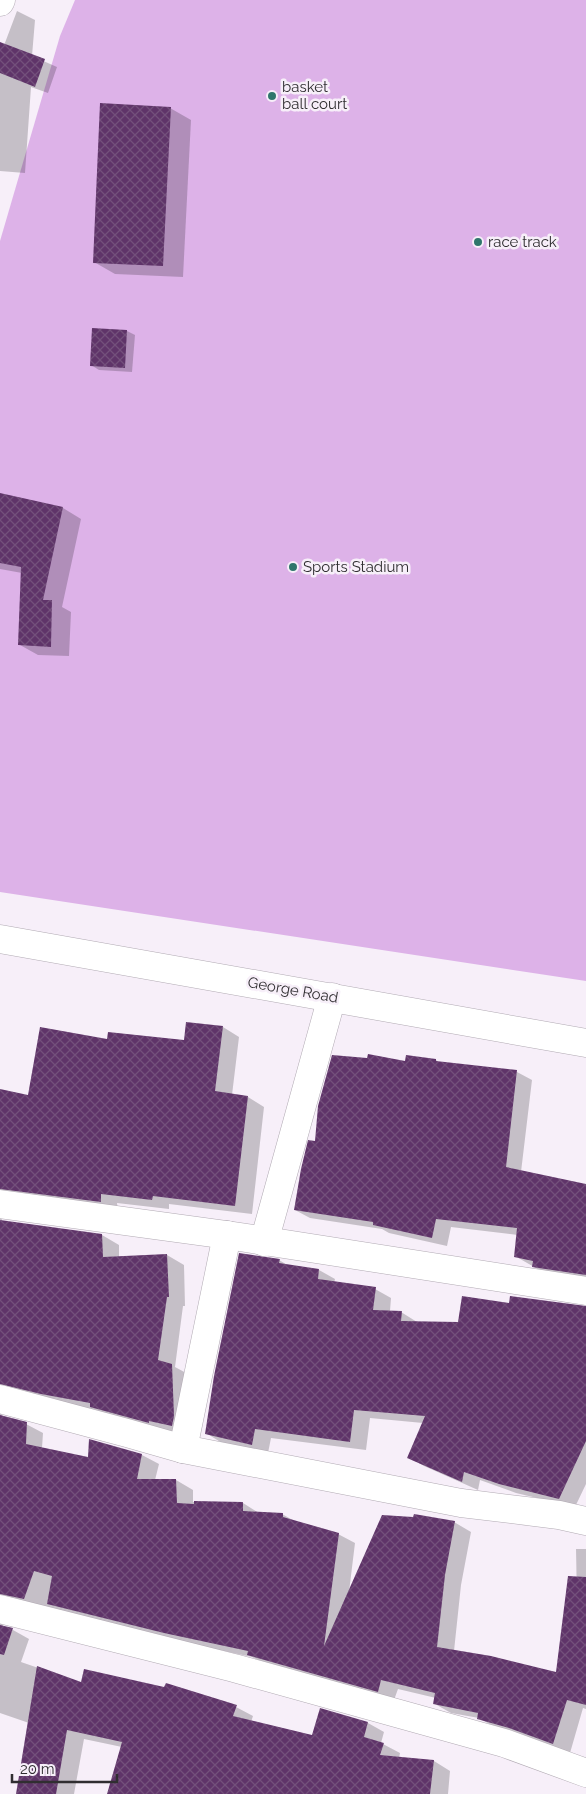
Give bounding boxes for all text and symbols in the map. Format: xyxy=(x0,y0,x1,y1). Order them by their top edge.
place label: basket ball court xyxy=(282,78,347,113)
marker: basket ball court xyxy=(266,90,278,102)
place label: race track xyxy=(488,233,557,251)
marker: race track xyxy=(472,236,484,248)
place label: Sports Stadium xyxy=(303,558,409,576)
marker: Sports Stadium xyxy=(287,561,299,573)
street label: George Road xyxy=(246,973,340,1007)
scale bar xyxy=(12,1752,118,1784)
text: 20 m xyxy=(20,1760,55,1778)

